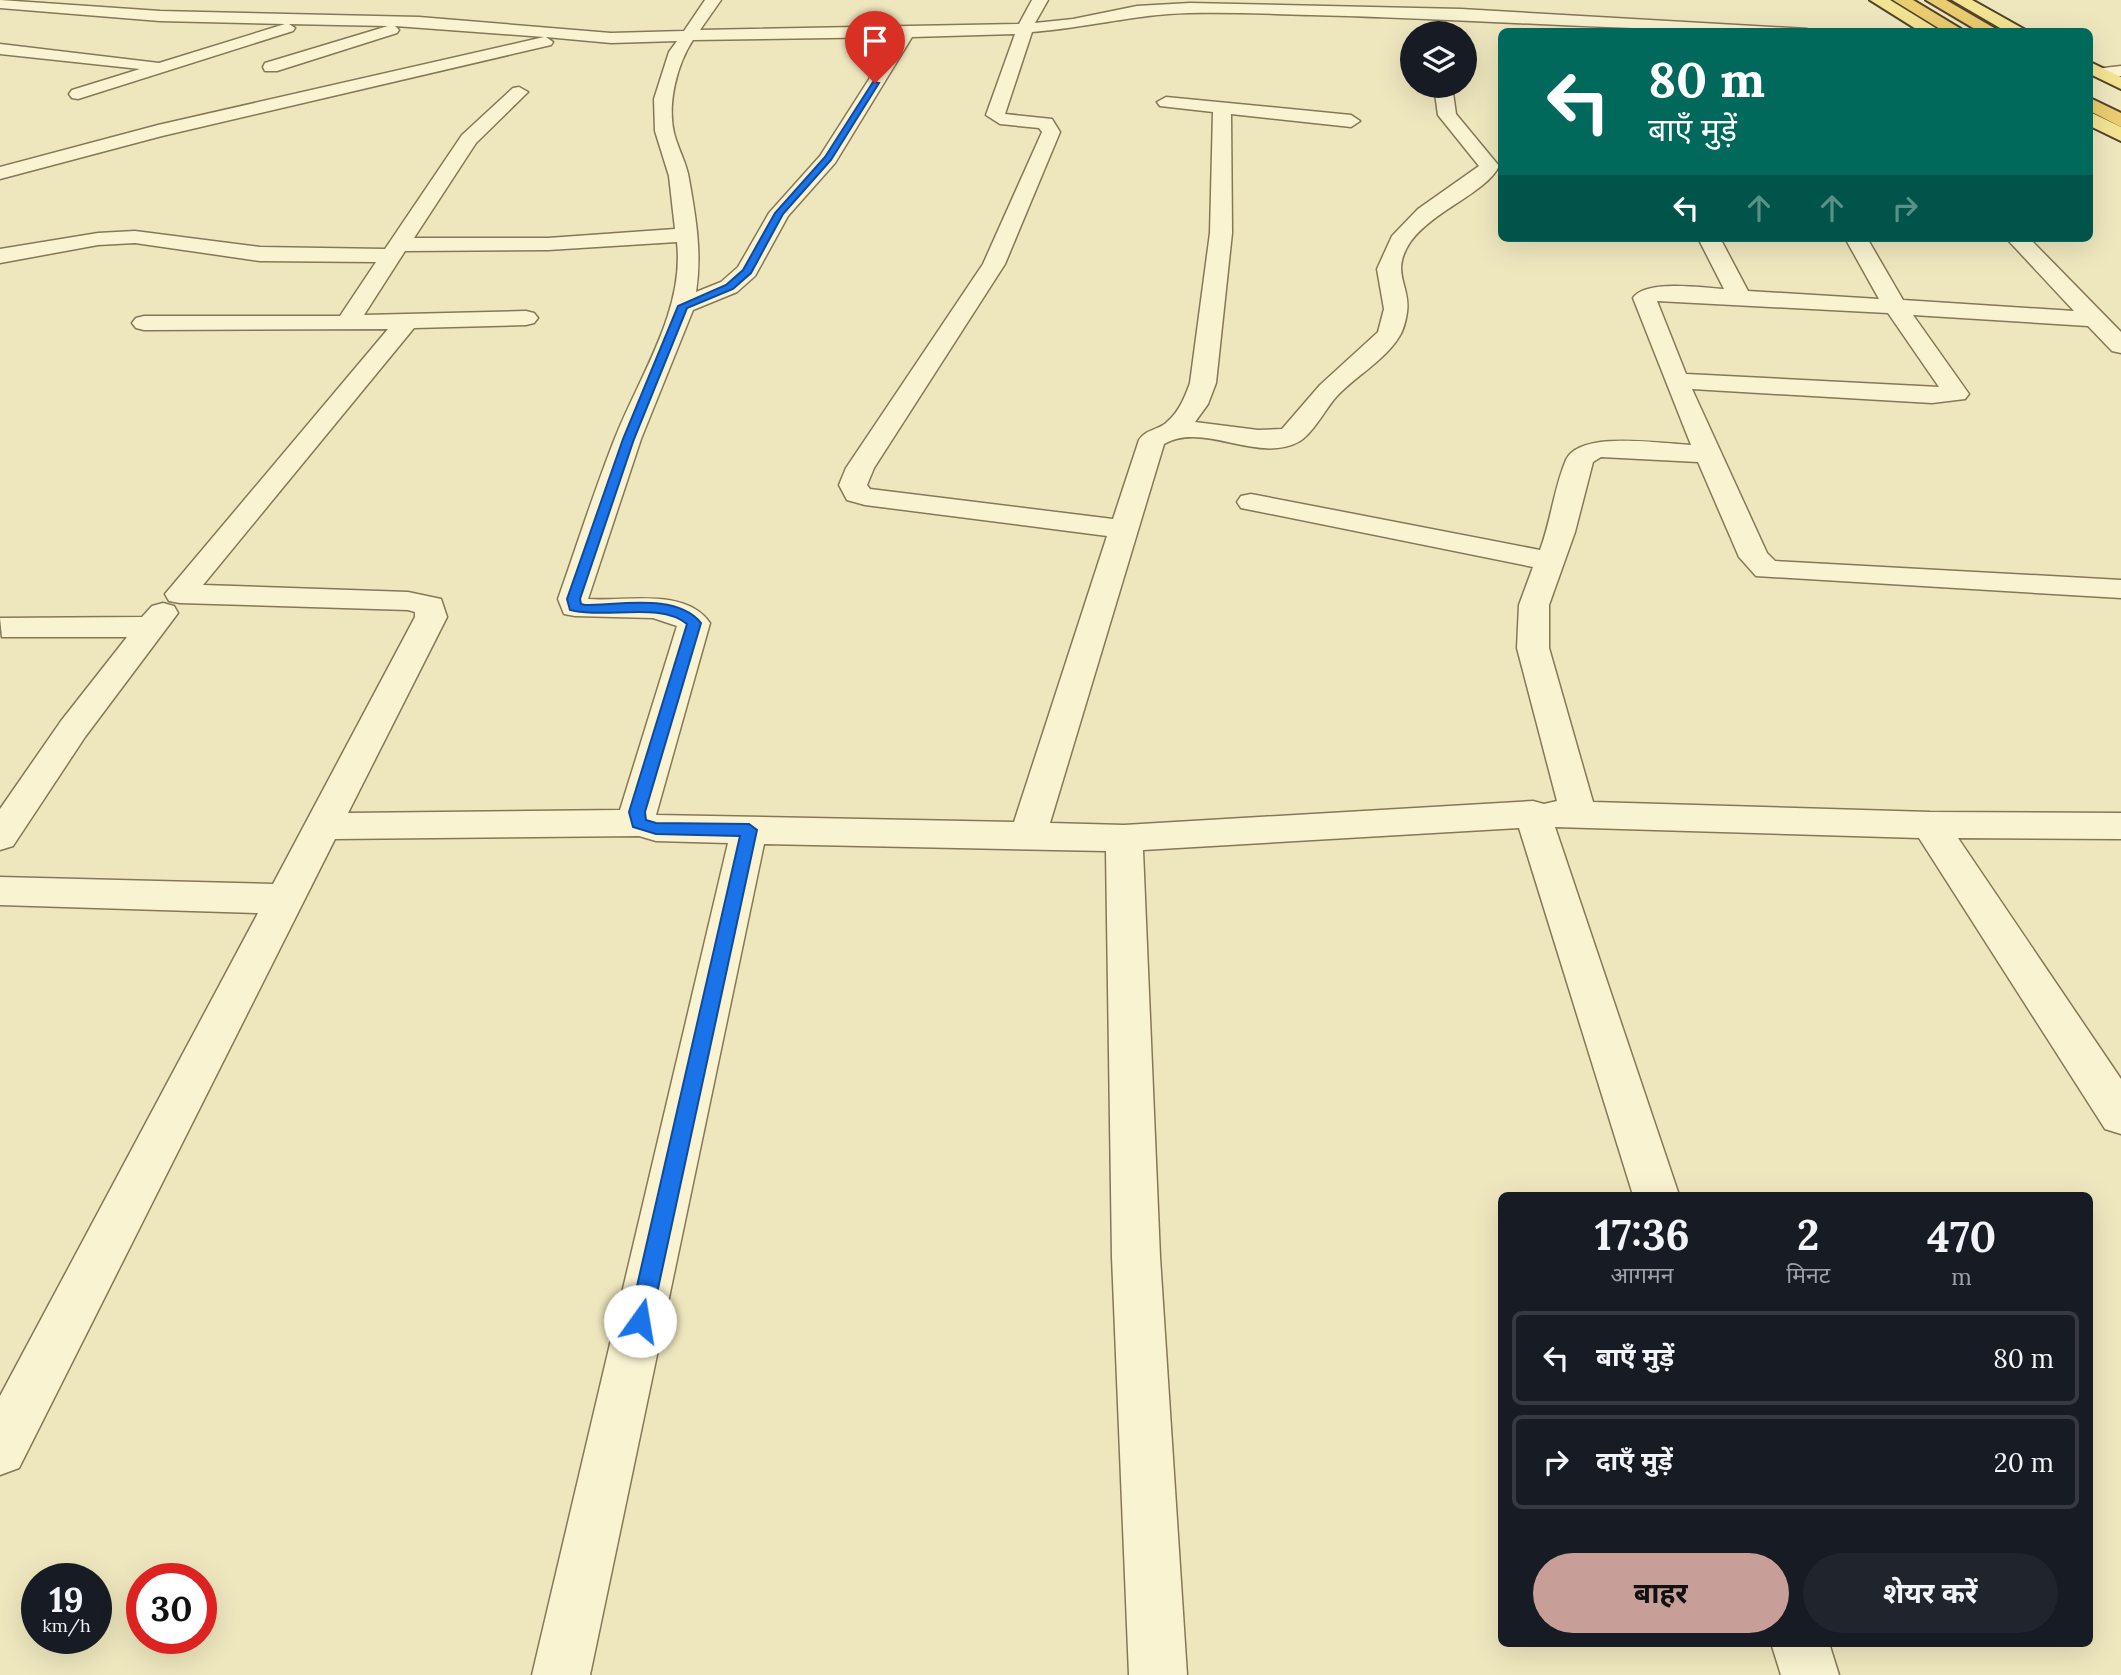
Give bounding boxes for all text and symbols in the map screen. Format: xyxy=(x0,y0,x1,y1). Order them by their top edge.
pin xyxy=(845,11,905,83)
map controls xyxy=(1400,21,1477,98)
button: layers xyxy=(1400,21,1477,98)
icon: arrive xyxy=(856,22,894,60)
text: 80 m xyxy=(1648,48,1765,110)
icon: left xyxy=(1533,56,1624,147)
text: बाएँ मुड़ें xyxy=(1648,109,1737,150)
icon: left xyxy=(1667,189,1705,227)
icon: ahead xyxy=(1740,189,1778,227)
icon: ahead xyxy=(1813,189,1851,227)
icon: right xyxy=(1886,189,1924,227)
text: 17:36 xyxy=(1595,1208,1690,1262)
text: 2 xyxy=(1797,1208,1819,1262)
text: 470 xyxy=(1927,1210,1996,1264)
text: आगमन xyxy=(1611,1260,1674,1289)
text: मिनट xyxy=(1786,1260,1830,1289)
text: m xyxy=(1951,1262,1972,1291)
position arrow xyxy=(603,1284,677,1358)
icon: left xyxy=(1537,1339,1575,1377)
text: बाएँ मुड़ें xyxy=(1596,1340,1674,1373)
text: 80 m xyxy=(1993,1342,2054,1375)
icon: right xyxy=(1537,1443,1575,1481)
text: दाएँ मुड़ें xyxy=(1596,1444,1673,1477)
text: 20 m xyxy=(1994,1446,2054,1479)
button: बाहर xyxy=(1533,1553,1789,1633)
button: शेयर करें xyxy=(1803,1553,2058,1633)
speed limit sign: 30 xyxy=(126,1563,217,1654)
text: 19 xyxy=(49,1577,84,1622)
text: km/h xyxy=(42,1614,91,1637)

